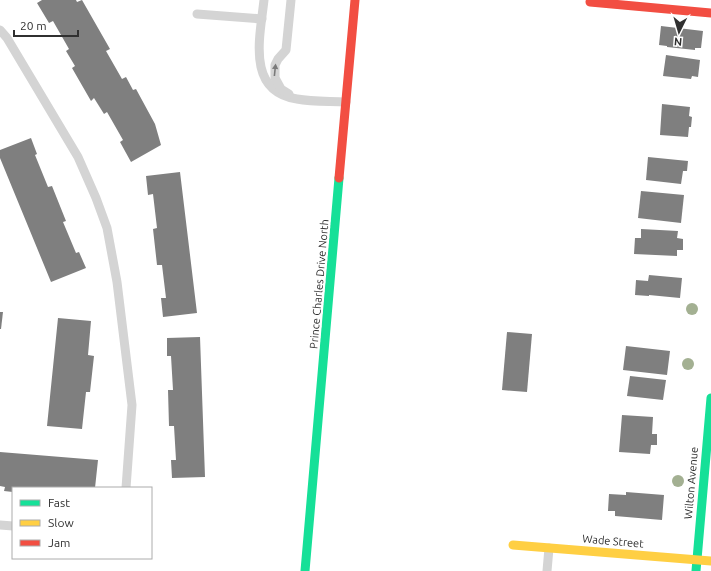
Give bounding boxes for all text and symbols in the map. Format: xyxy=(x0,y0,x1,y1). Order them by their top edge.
scale bar xyxy=(14,12,78,38)
north arrow xyxy=(659,12,699,52)
text: 20 m xyxy=(20,19,47,32)
text: N xyxy=(674,36,683,48)
one-way arrow xyxy=(272,64,279,76)
street label: Prince Charles Drive North xyxy=(307,219,331,349)
street label: Wilton Avenue xyxy=(682,446,700,520)
legend xyxy=(12,487,152,559)
text: Fast xyxy=(48,496,70,509)
text: Slow xyxy=(48,516,74,529)
street label: Wade Street xyxy=(582,532,645,550)
text: Jam xyxy=(48,536,70,549)

